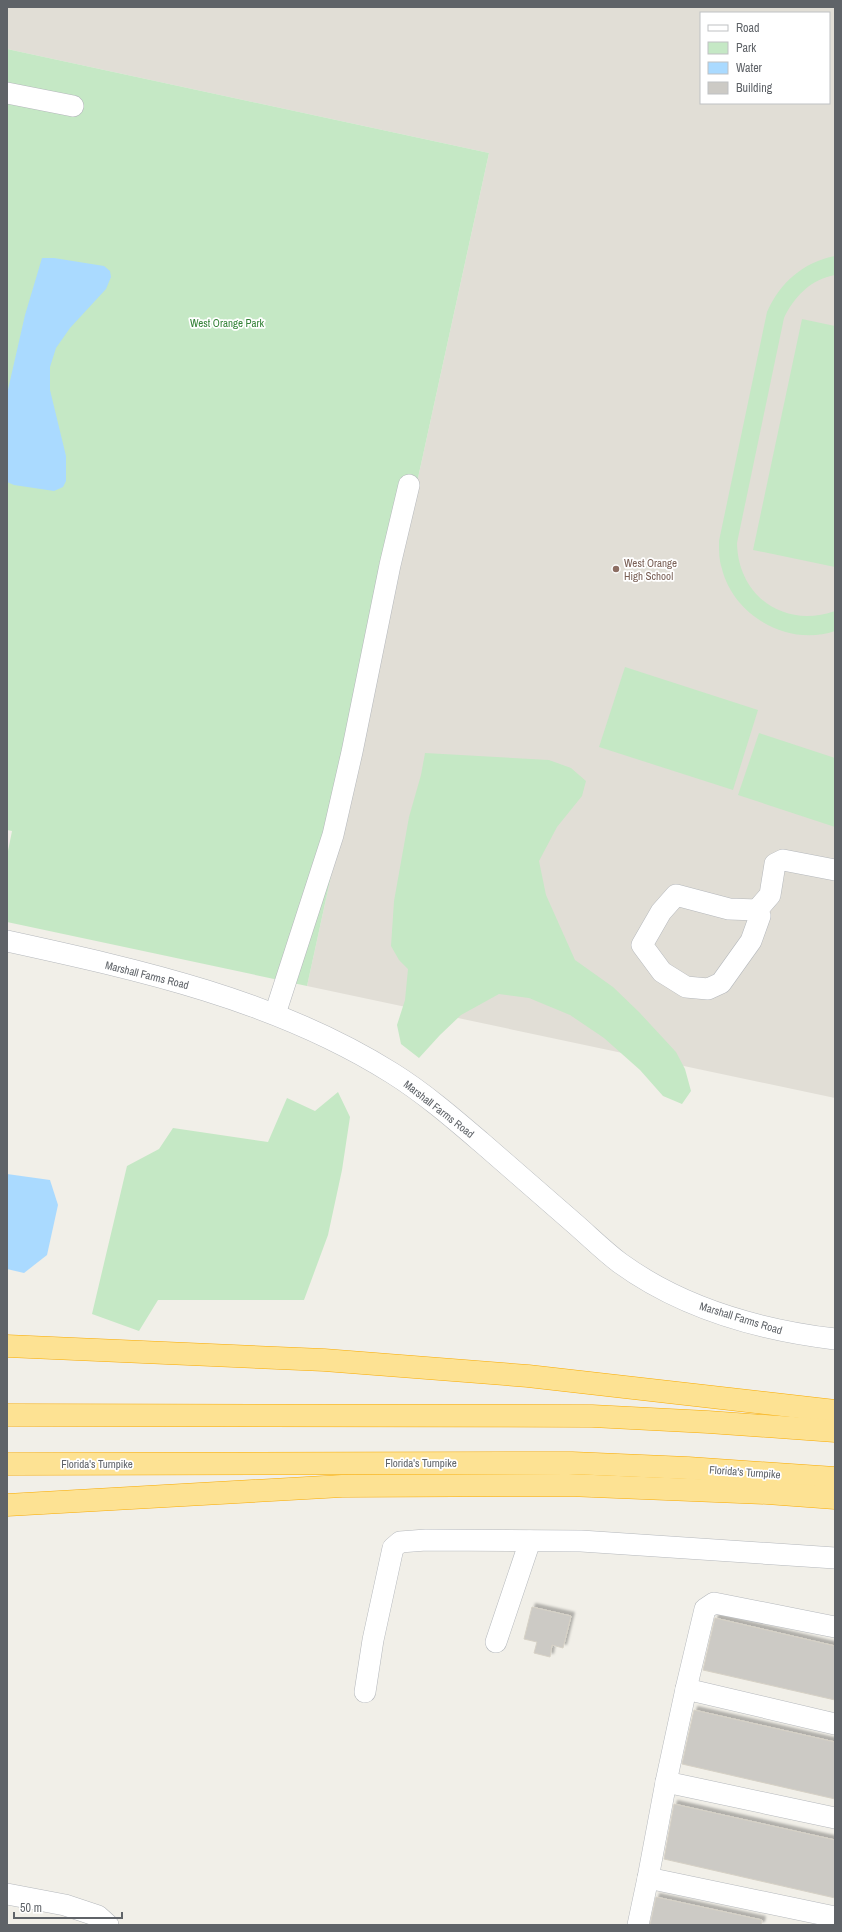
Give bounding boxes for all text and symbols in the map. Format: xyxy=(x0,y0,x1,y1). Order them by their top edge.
legend xyxy=(700,12,830,104)
text: Road xyxy=(736,20,760,36)
text: Park xyxy=(736,40,756,56)
text: Water xyxy=(736,60,763,76)
text: Building xyxy=(736,80,773,96)
park label: West Orange Park xyxy=(190,316,265,330)
place label: West Orange High School xyxy=(624,556,677,583)
marker: West Orange High School xyxy=(611,564,621,574)
street label: Marshall Farms Road xyxy=(104,958,190,992)
street label: Marshall Farms Road xyxy=(401,1077,477,1141)
street label: Marshall Farms Road xyxy=(698,1299,784,1337)
street label: Florida's Turnpike xyxy=(385,1456,457,1470)
street label: Florida's Turnpike xyxy=(61,1457,133,1471)
street label: Florida's Turnpike xyxy=(709,1463,781,1481)
scale bar xyxy=(14,1894,122,1920)
text: 50 m xyxy=(20,1900,42,1916)

